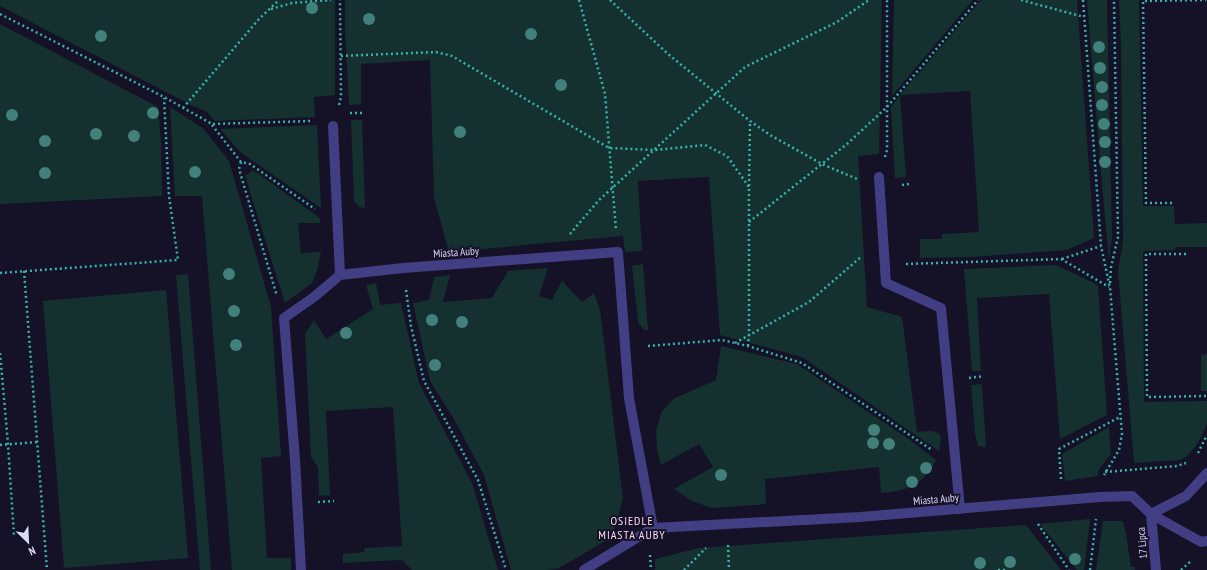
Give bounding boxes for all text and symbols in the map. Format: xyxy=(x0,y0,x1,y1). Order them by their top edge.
street label: Miasta Auby xyxy=(433,243,480,261)
street label: Miasta Auby xyxy=(913,490,960,508)
district label: OSIEDLE MIASTA AUBY xyxy=(598,513,666,542)
north arrow xyxy=(8,522,48,562)
street label: 17 Lipca xyxy=(1134,527,1150,559)
text: N xyxy=(26,544,38,559)

